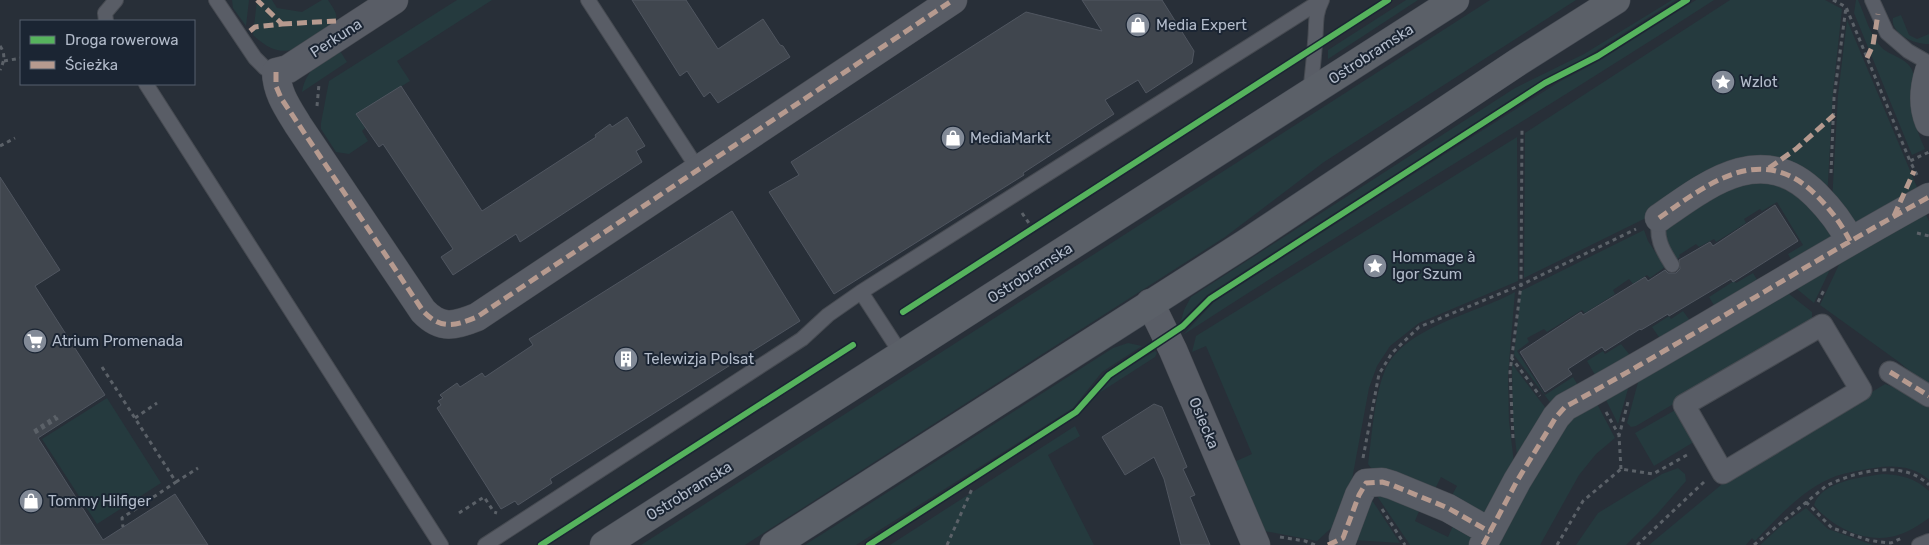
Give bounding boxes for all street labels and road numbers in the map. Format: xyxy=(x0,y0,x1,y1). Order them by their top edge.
street label: Perkuna xyxy=(307,15,365,61)
street label: Ostrobramska xyxy=(1325,20,1417,88)
street label: Ostrobramska xyxy=(984,239,1076,307)
street label: Osiecka xyxy=(1185,395,1223,451)
street label: Ostrobramska xyxy=(643,458,735,524)

